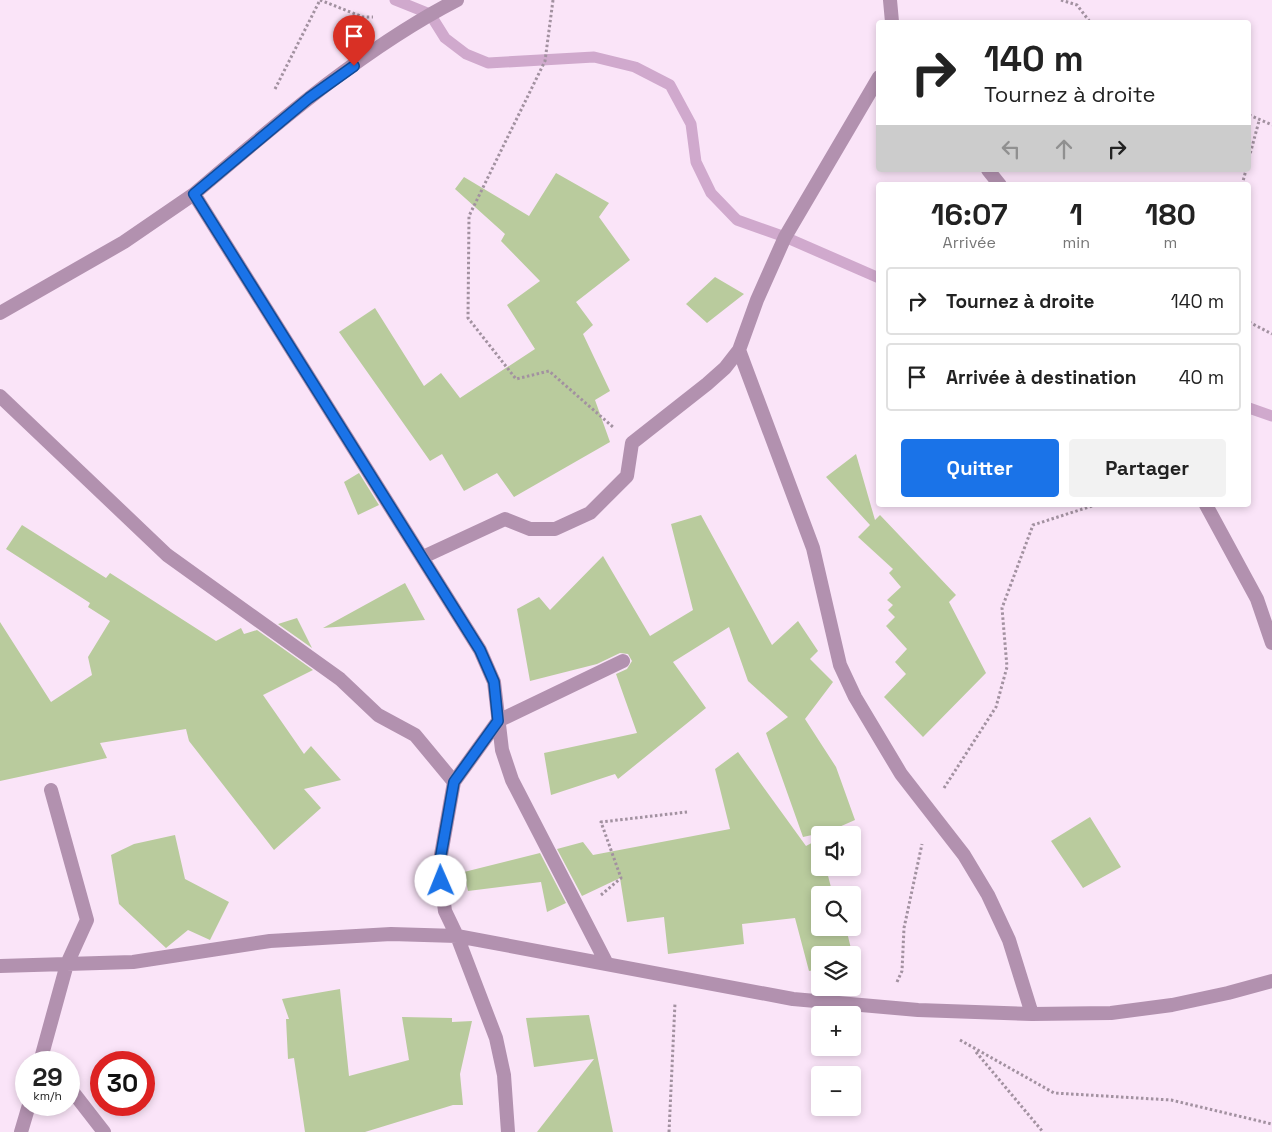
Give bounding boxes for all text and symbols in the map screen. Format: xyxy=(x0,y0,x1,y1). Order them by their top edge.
pin xyxy=(333,15,375,66)
icon: arrive xyxy=(340,22,368,50)
text: 140 m xyxy=(984,37,1084,81)
icon: right xyxy=(901,40,966,105)
text: Tournez à droite xyxy=(984,80,1155,108)
icon: left xyxy=(997,135,1025,163)
icon: ahead xyxy=(1050,135,1078,163)
icon: right xyxy=(1103,135,1131,163)
text: 16:07 xyxy=(931,195,1008,234)
text: 1 xyxy=(1069,195,1083,234)
text: 180 xyxy=(1145,195,1196,234)
text: Arrivée xyxy=(943,232,996,253)
text: min xyxy=(1063,232,1090,253)
text: m xyxy=(1164,232,1177,253)
icon: right xyxy=(903,287,931,315)
text: Tournez à droite xyxy=(946,289,1095,314)
text: 140 m xyxy=(1171,289,1224,314)
icon: arrive xyxy=(903,363,931,391)
text: Arrivée à destination xyxy=(946,365,1136,390)
text: 40 m xyxy=(1179,365,1224,390)
button: Quitter xyxy=(901,439,1059,497)
button: Partager xyxy=(1069,439,1226,497)
map controls xyxy=(811,826,861,1116)
button: sound xyxy=(811,826,861,876)
position arrow xyxy=(414,854,466,906)
button: search xyxy=(811,886,861,936)
button: layers xyxy=(811,946,861,996)
button: + xyxy=(811,1006,861,1056)
speed limit sign: 30 xyxy=(90,1051,155,1116)
text: 29 xyxy=(32,1061,63,1093)
button: − xyxy=(811,1066,861,1116)
text: km/h xyxy=(33,1088,62,1104)

